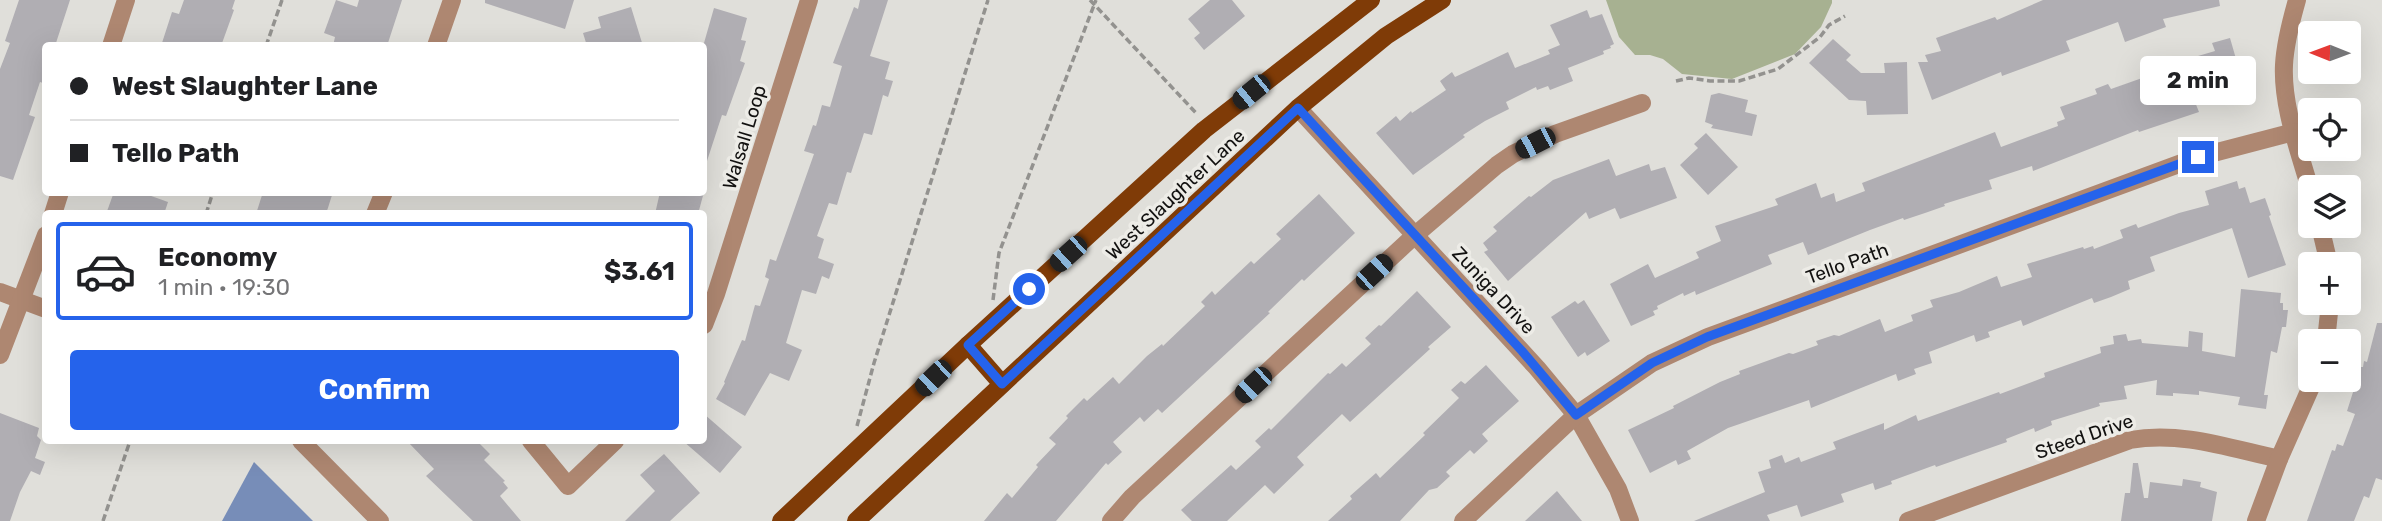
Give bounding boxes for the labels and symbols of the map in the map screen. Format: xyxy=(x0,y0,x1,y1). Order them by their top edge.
north arrow xyxy=(2298,21,2361,84)
callout: 2 min xyxy=(2140,55,2256,104)
car xyxy=(1229,71,1274,113)
street label: Walsall Loop xyxy=(718,82,771,192)
street label: West Slaughter Lane xyxy=(1101,124,1249,265)
car xyxy=(1512,124,1559,162)
route end xyxy=(2182,141,2214,173)
car xyxy=(1046,232,1091,276)
street label: Tello Path xyxy=(1803,238,1892,289)
street label: Zuniga Drive xyxy=(1447,242,1540,339)
car xyxy=(1352,250,1397,294)
route start xyxy=(1013,273,1045,305)
car xyxy=(911,356,956,400)
car xyxy=(1231,363,1276,407)
street label: Steed Drive xyxy=(2032,409,2136,464)

